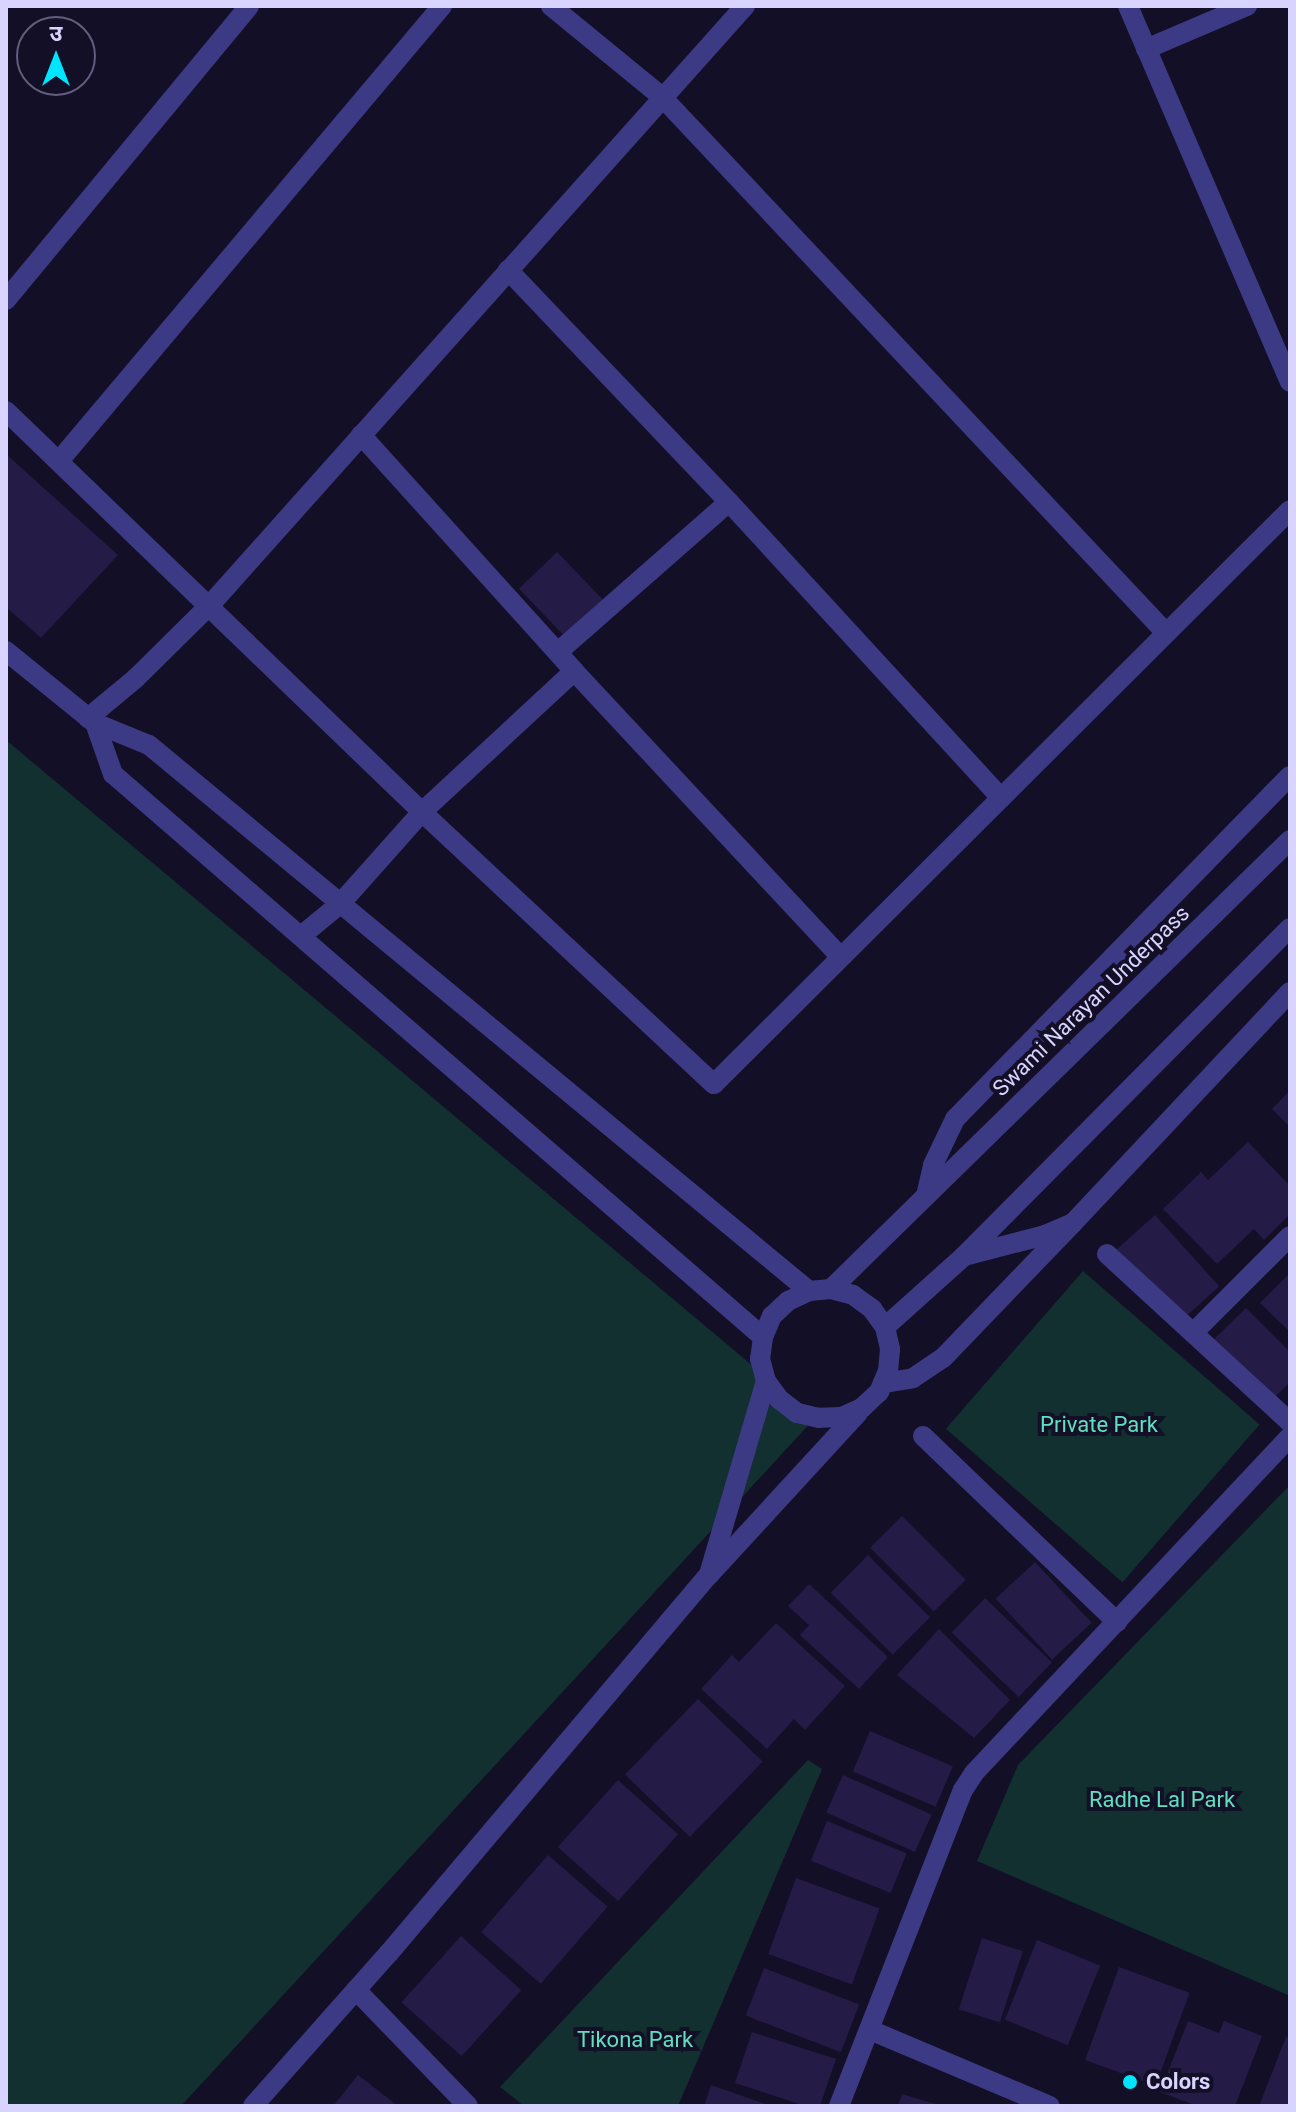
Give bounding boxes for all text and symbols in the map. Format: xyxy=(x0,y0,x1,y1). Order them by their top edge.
north arrow xyxy=(16,16,96,96)
text: उ xyxy=(50,21,62,46)
street label: Swami Narayan Underpass xyxy=(987,900,1195,1102)
park label: Private Park xyxy=(1040,1412,1158,1438)
park label: Radhe Lal Park xyxy=(1089,1787,1235,1813)
park label: Tikona Park xyxy=(577,2027,693,2053)
place label: Colors xyxy=(1146,2069,1210,2095)
marker: Colors xyxy=(1121,2073,1139,2091)

